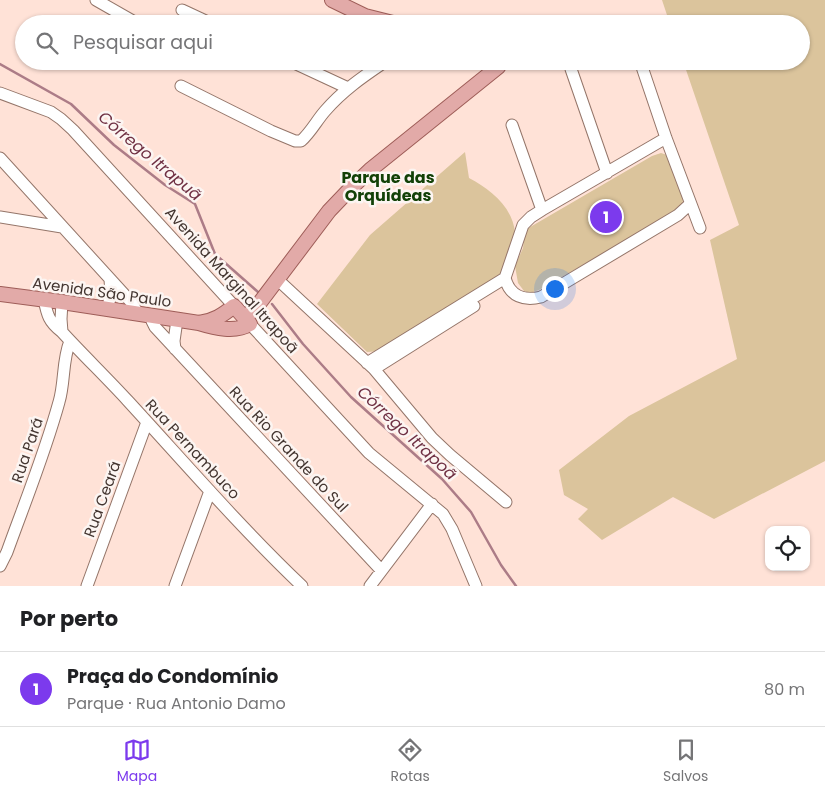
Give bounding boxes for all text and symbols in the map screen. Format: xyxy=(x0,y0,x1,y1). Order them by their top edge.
search box xyxy=(15,15,810,70)
icon: search xyxy=(33,29,61,57)
text: Pesquisar aqui xyxy=(73,29,213,56)
water label: Córrego Itrapuã xyxy=(93,106,207,206)
district label: Parque das Orquídeas xyxy=(341,166,435,207)
pin: 1 xyxy=(590,198,622,236)
street label: Avenida Marginal Itrapoã xyxy=(161,202,303,358)
street label: Avenida São Paulo xyxy=(31,272,173,312)
your location xyxy=(542,276,568,302)
street label: Rua Rio Grande do Sul xyxy=(225,381,353,517)
water label: Córrego Itrapoã xyxy=(352,381,462,485)
street label: Rua Pernambuco xyxy=(141,394,245,504)
street label: Rua Pará xyxy=(6,415,48,485)
street label: Rua Ceará xyxy=(79,458,125,540)
map controls xyxy=(765,526,810,571)
button: locate xyxy=(765,526,810,571)
text: Por perto xyxy=(20,604,118,633)
text: Praça do Condomínio xyxy=(67,663,278,690)
text: 1 xyxy=(33,678,39,701)
text: 80 m xyxy=(764,678,805,701)
text: Parque · Rua Antonio Damo xyxy=(67,692,286,715)
tab: Mapa xyxy=(117,736,157,787)
tab: Rotas xyxy=(390,736,430,787)
tab: Salvos xyxy=(663,736,708,787)

